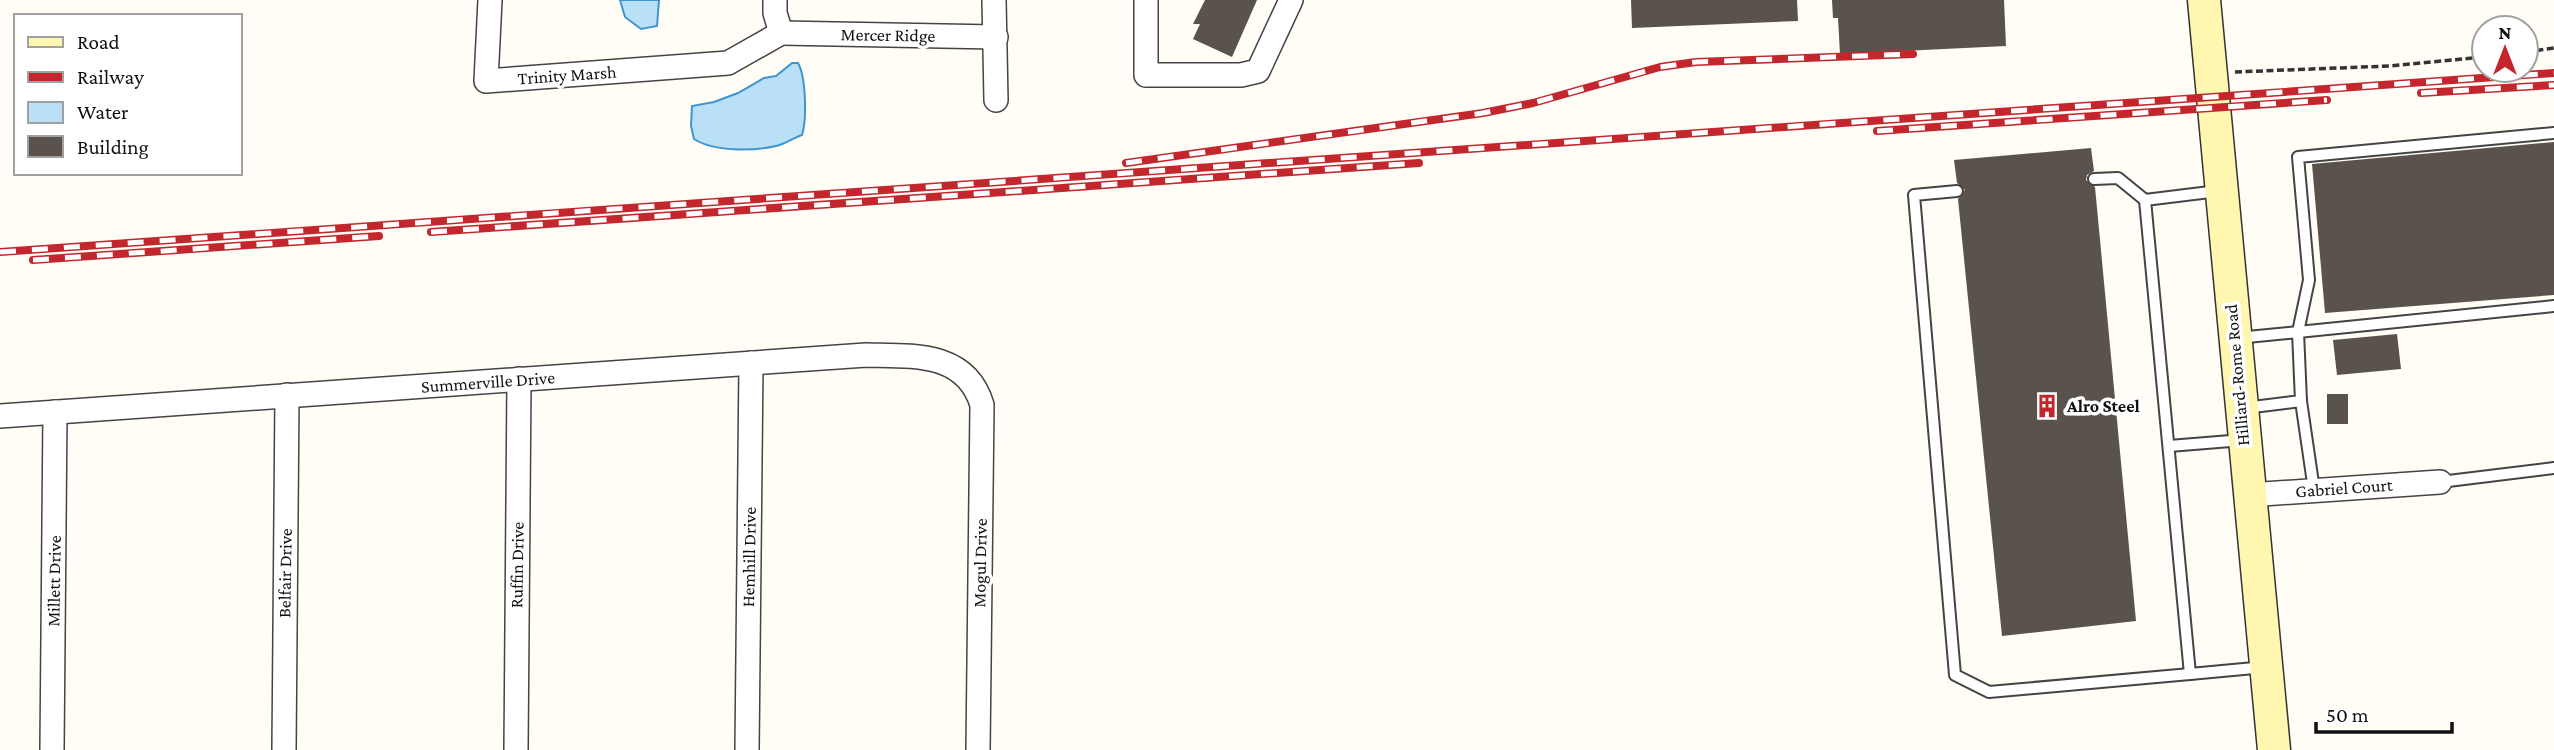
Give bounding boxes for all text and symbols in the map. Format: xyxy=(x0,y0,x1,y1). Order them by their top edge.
legend xyxy=(14,14,242,175)
north arrow xyxy=(2470,14,2540,84)
text: N xyxy=(2499,22,2512,43)
street label: Mercer Ridge xyxy=(841,24,936,46)
text: Road xyxy=(77,30,120,54)
street label: Trinity Marsh xyxy=(517,62,617,88)
text: Railway xyxy=(77,65,144,89)
text: Water xyxy=(77,100,129,124)
text: Building xyxy=(77,135,149,159)
street label: Hilliard-Rome Road xyxy=(2221,303,2253,447)
street label: Summerville Drive xyxy=(420,367,556,397)
building icon: Alro Steel xyxy=(2033,392,2061,420)
place label: Alro Steel xyxy=(2066,396,2140,416)
street label: Gabriel Court xyxy=(2295,475,2394,501)
street label: Hemhill Drive xyxy=(738,506,760,607)
street label: Mogul Drive xyxy=(969,518,991,608)
street label: Ruffin Drive xyxy=(506,522,528,608)
street label: Belfair Drive xyxy=(274,528,296,618)
street label: Millett Drive xyxy=(43,535,65,627)
scale bar xyxy=(2316,690,2452,734)
text: 50 m xyxy=(2326,703,2369,727)

